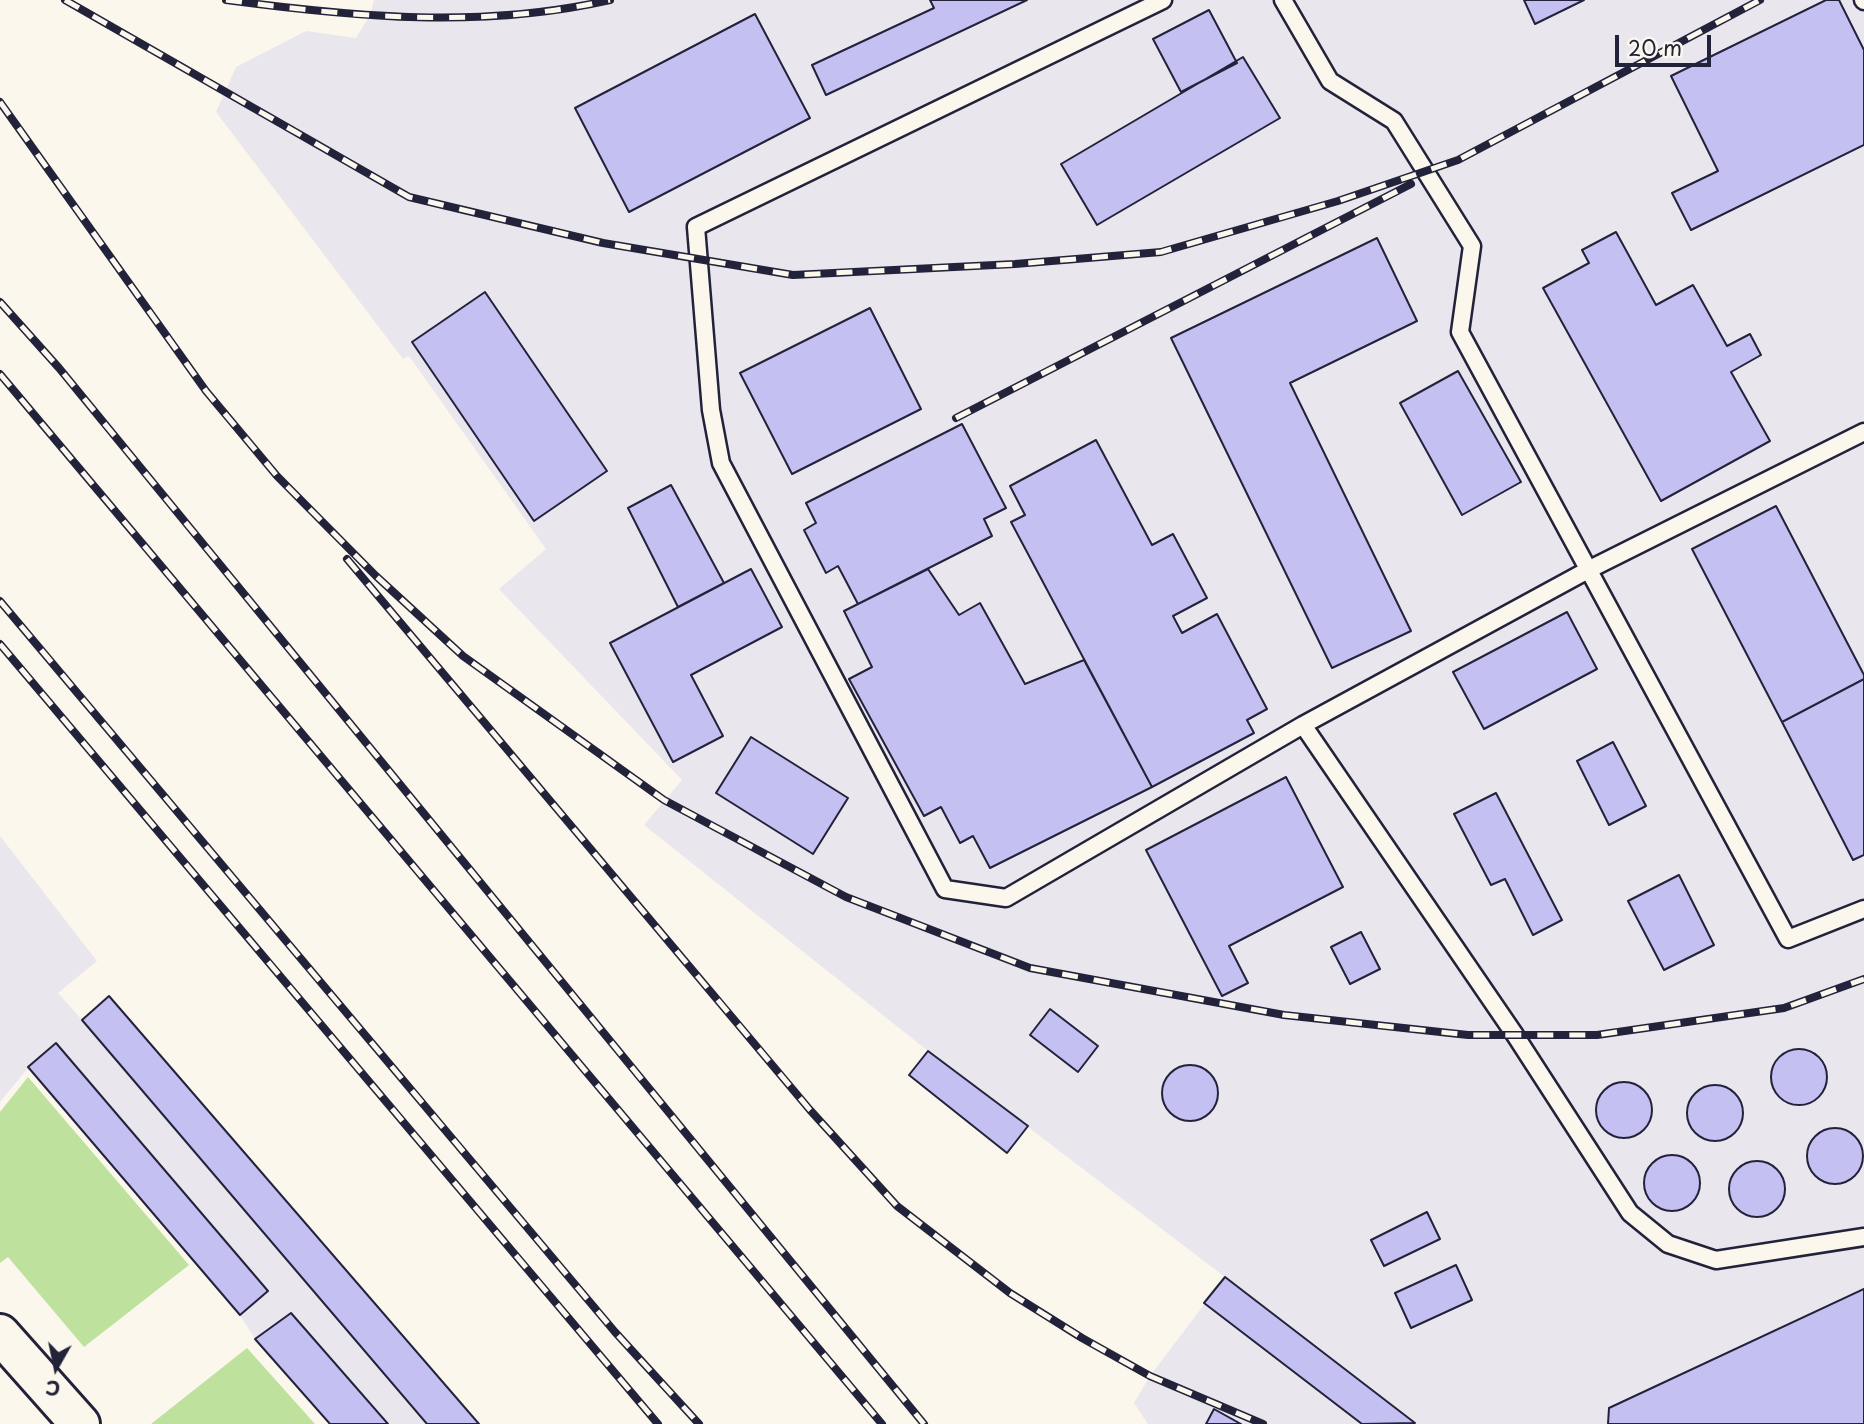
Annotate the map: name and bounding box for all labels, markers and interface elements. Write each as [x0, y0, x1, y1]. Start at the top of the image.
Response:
scale bar [1619, 21, 1715, 65]
text: 20 m [1628, 31, 1682, 63]
north arrow [21, 1333, 91, 1403]
text: С [43, 1374, 62, 1404]

